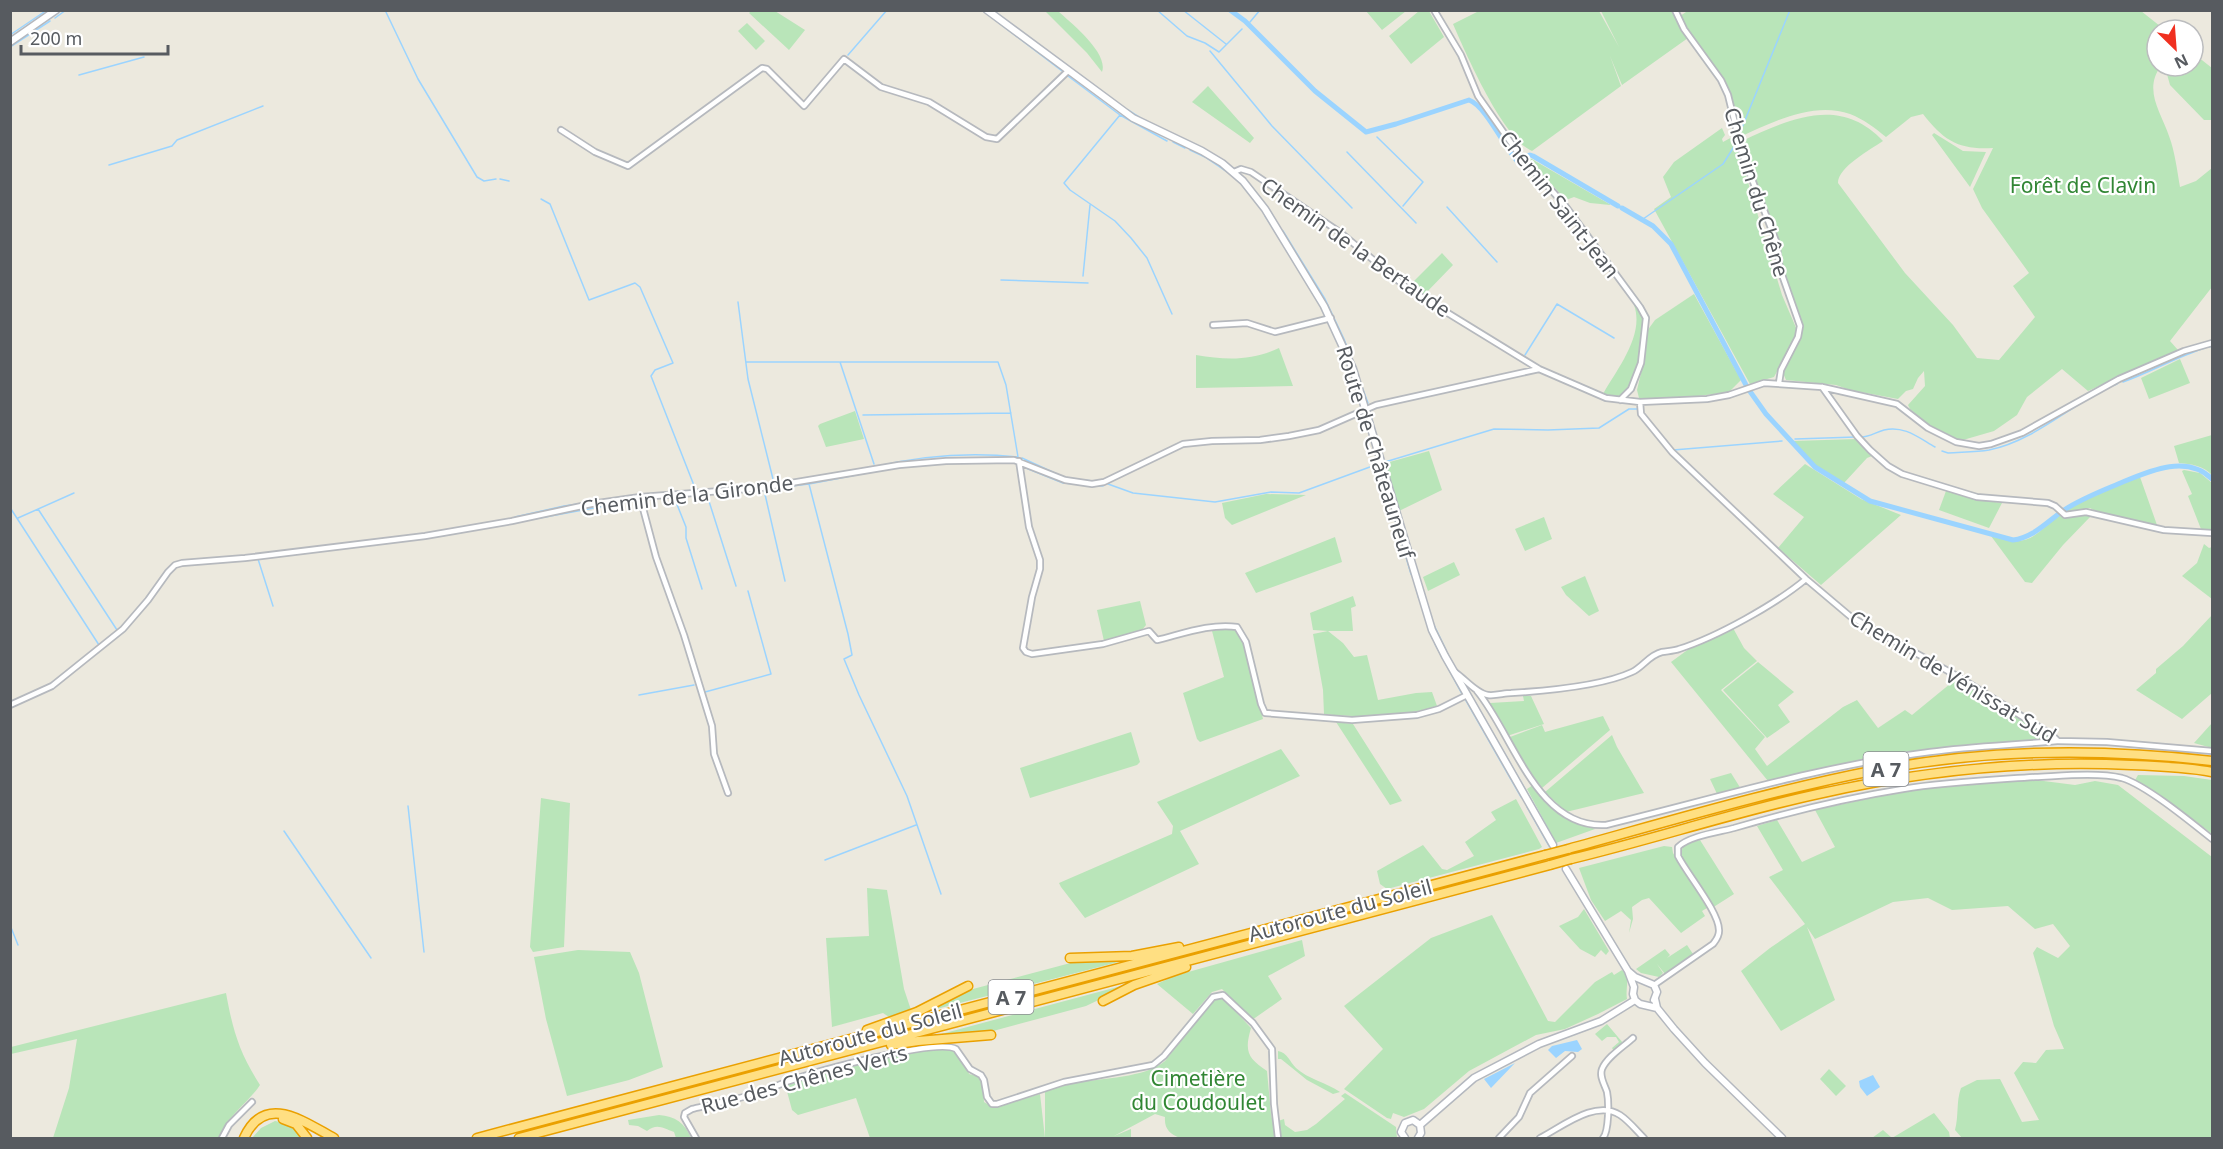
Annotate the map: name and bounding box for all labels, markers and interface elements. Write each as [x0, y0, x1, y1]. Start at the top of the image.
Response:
scale bar [21, 18, 168, 56]
north arrow [2145, 18, 2205, 78]
text: 200 m [30, 26, 82, 50]
text: N [2171, 49, 2192, 74]
street label: Chemin du Chêne [1718, 104, 1796, 280]
street label: Chemin Saint-Jean [1494, 124, 1626, 284]
street label: Chemin de la Bertaude [1256, 171, 1456, 323]
park label: Forêt de Clavin [2010, 171, 2156, 199]
street label: Route de Châteauneuf [1330, 342, 1422, 564]
street label: Chemin de la Gironde [579, 468, 795, 522]
street label: Chemin de Vénissat Sud [1844, 603, 2062, 749]
road number: A 7 [1864, 752, 1908, 786]
street label: Autoroute du Soleil [1245, 872, 1435, 948]
road number: A 7 [988, 980, 1034, 1014]
street label: Autoroute du Soleil [775, 996, 965, 1072]
street label: Rue des Chênes Verts [698, 1038, 910, 1120]
park label: Cimetière du Coudoulet [1131, 1064, 1265, 1116]

